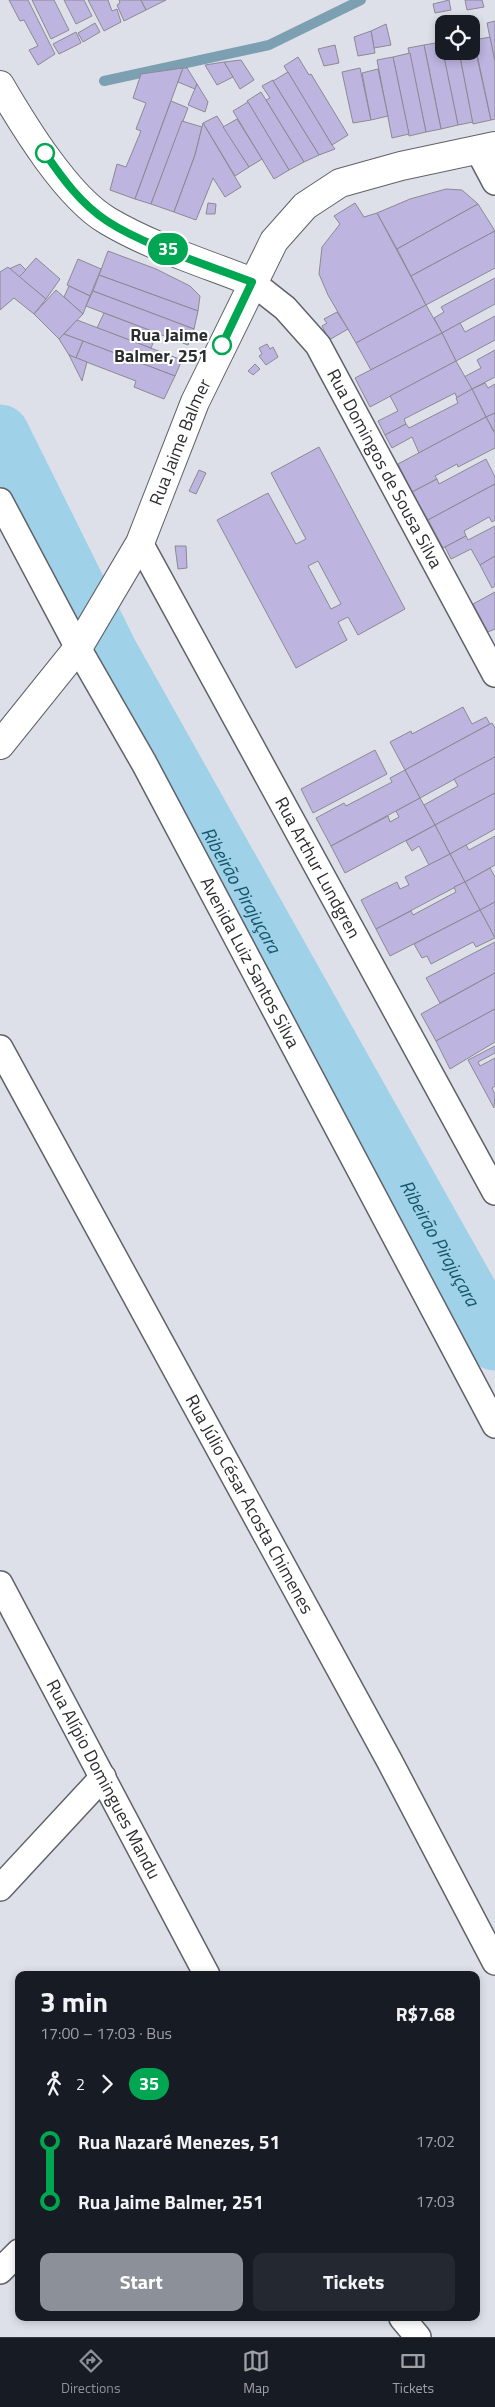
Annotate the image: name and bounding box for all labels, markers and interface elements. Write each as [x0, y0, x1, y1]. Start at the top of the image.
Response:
map controls [435, 15, 480, 60]
button: locate [435, 15, 480, 60]
unlabelled marker [35, 143, 55, 163]
line badge: 35 [146, 233, 190, 265]
text: 35 [158, 235, 178, 262]
place label: Rua Jaime Balmer, 251 [114, 321, 208, 369]
marker: Rua Jaime Balmer, 251 [212, 335, 232, 355]
street label: Rua Domingos de Sousa Silva [320, 364, 450, 573]
street label: Rua Jaime Balmer [142, 374, 217, 509]
street label: Rua Arthur Lundgren [268, 792, 368, 943]
water label: Ribeirão Pirajuçara [195, 821, 290, 959]
street label: Avenida Luiz Santos Silva [194, 872, 307, 1053]
water label: Ribeirão Pirajuçara [393, 1174, 488, 1313]
street label: Rua Júlio César Acosta Chimenes [179, 1389, 321, 1619]
street label: Rua Alípio Domingues Mandu [40, 1674, 168, 1884]
text: 3 min [40, 1980, 108, 2023]
text: R$7.68 [396, 1999, 455, 2028]
text: 17:00 – 17:03 · Bus [40, 2021, 172, 2045]
icon: walk [40, 2070, 68, 2098]
icon: forward [93, 2070, 121, 2098]
text: 35 [139, 2070, 159, 2097]
text: 2 [76, 2072, 85, 2096]
text: Rua Nazaré Menezes, 51 [78, 2127, 280, 2156]
text: 17:02 [416, 2129, 455, 2153]
text: Rua Jaime Balmer, 251 [78, 2187, 264, 2216]
text: 17:03 [416, 2189, 455, 2213]
button: Start [40, 2253, 243, 2311]
button: Tickets [253, 2253, 455, 2311]
tab: Directions [61, 2347, 120, 2398]
tab: Map [242, 2347, 270, 2398]
tab: Tickets [392, 2347, 434, 2398]

